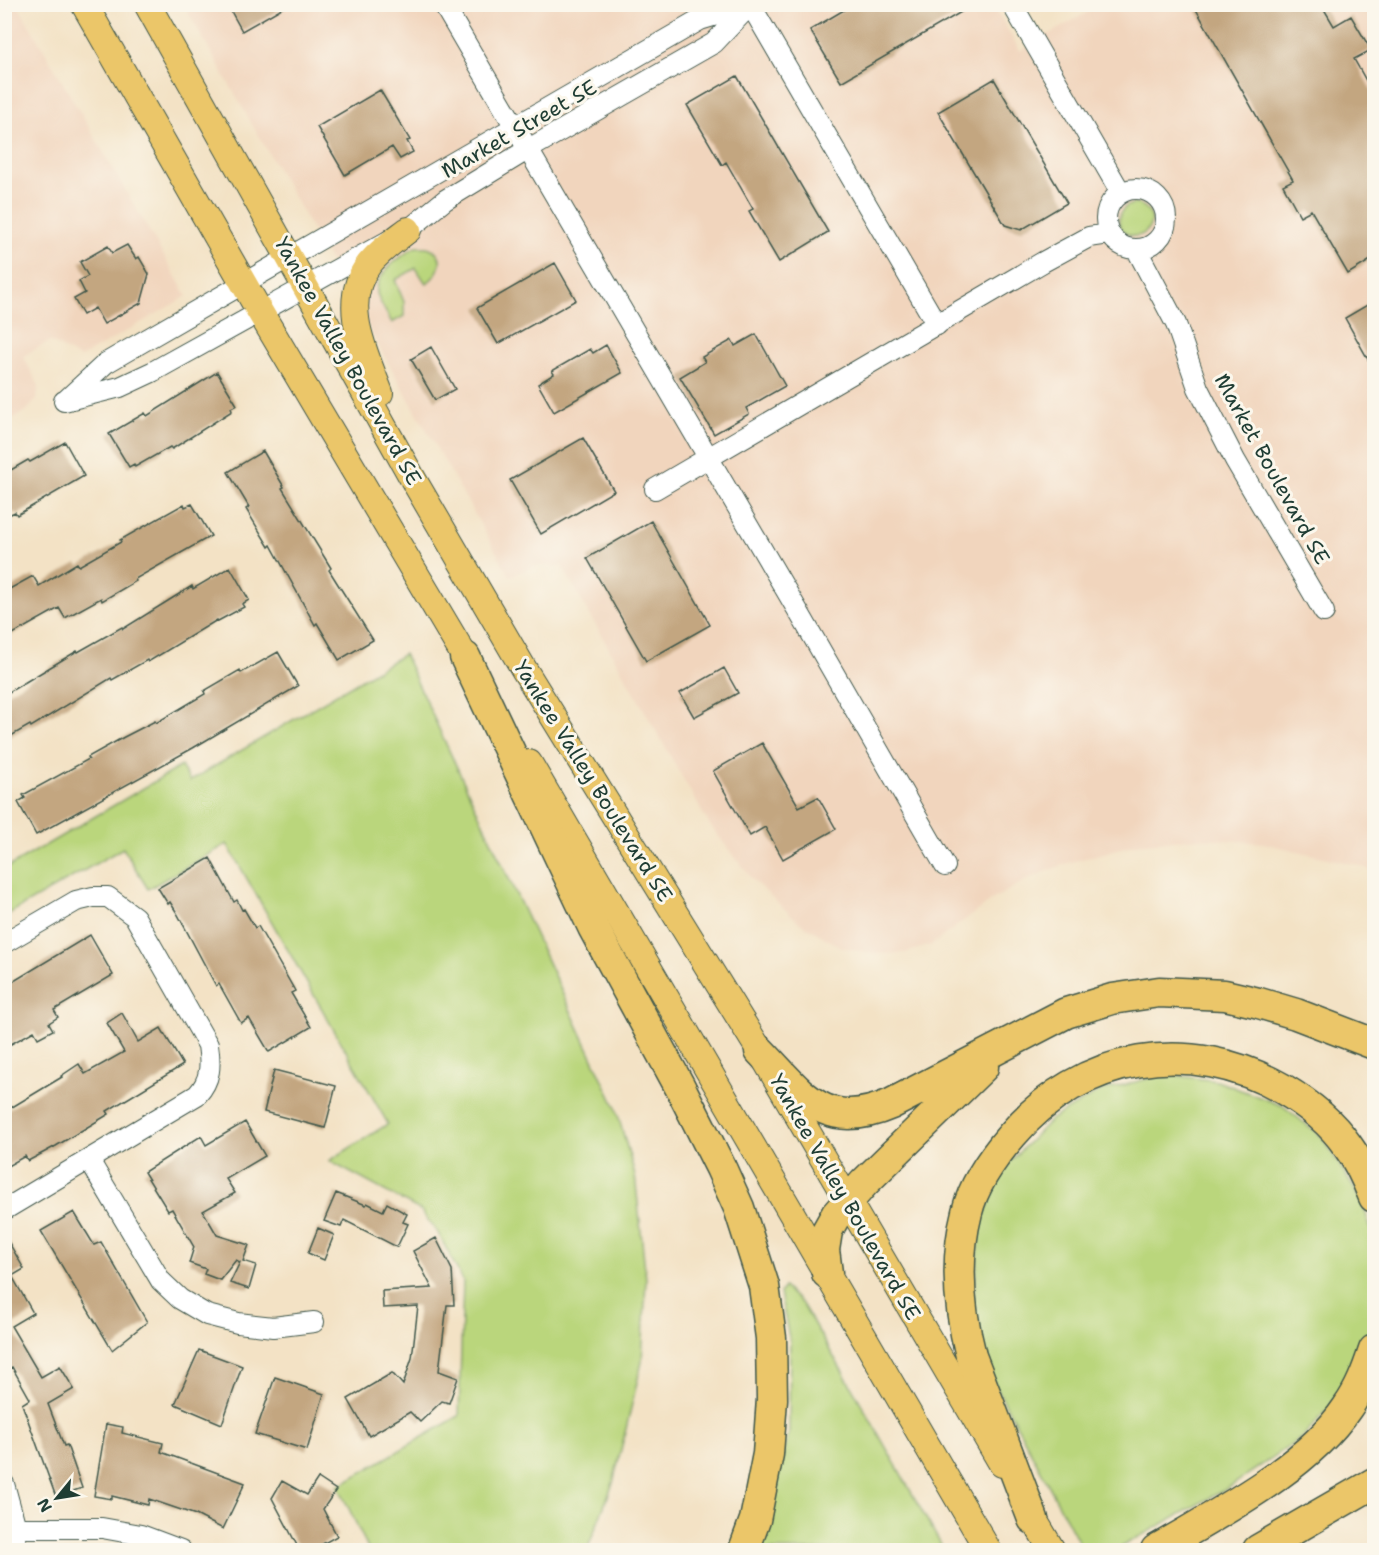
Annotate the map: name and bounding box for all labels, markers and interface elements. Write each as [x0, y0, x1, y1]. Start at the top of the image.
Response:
street label: Market Street SE [436, 73, 602, 185]
street label: Yankee Valley Boulevard SE [268, 232, 428, 490]
street label: Market Boulevard SE [1208, 369, 1336, 569]
street label: Yankee Valley Boulevard SE [507, 655, 679, 907]
street label: Yankee Valley Boulevard SE [763, 1069, 927, 1325]
north arrow [27, 1468, 87, 1528]
text: N [32, 1495, 57, 1516]

